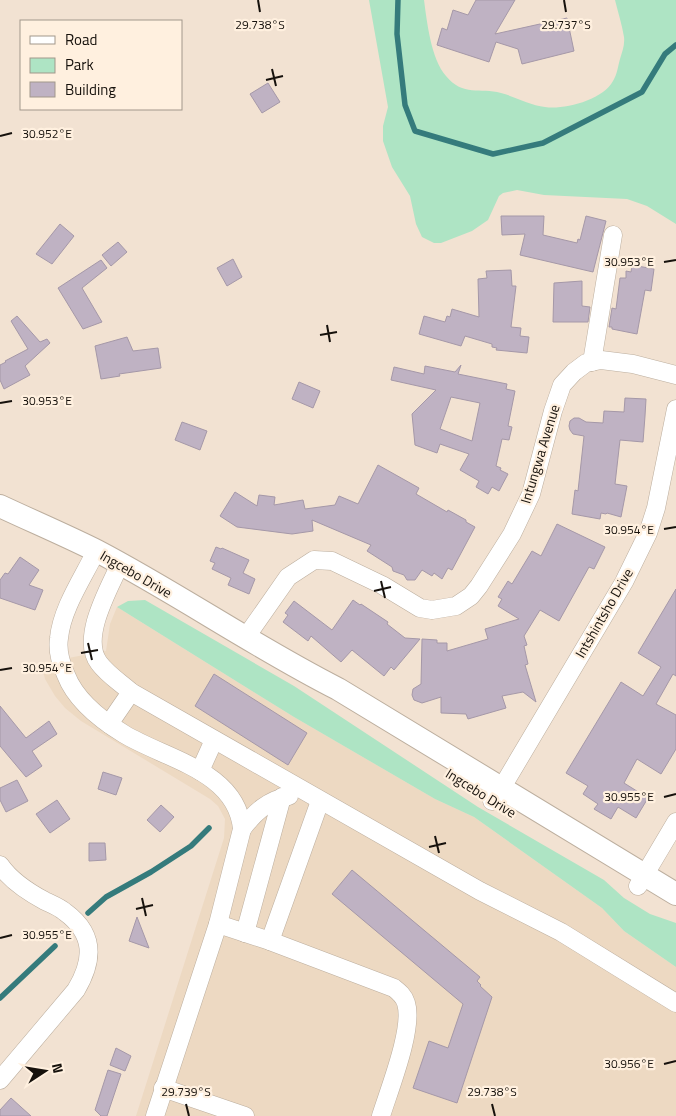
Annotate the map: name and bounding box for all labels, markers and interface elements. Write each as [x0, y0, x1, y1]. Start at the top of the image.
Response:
text: 29.738°S [235, 15, 285, 34]
text: 29.737°S [541, 15, 591, 34]
legend [20, 20, 182, 110]
text: Road [65, 28, 97, 51]
text: Park [65, 53, 94, 76]
text: Building [65, 78, 116, 101]
text: 30.952°E [22, 124, 72, 143]
text: 30.953°E [604, 252, 654, 271]
text: 30.953°E [22, 391, 72, 410]
street label: Intungwa Avenue [515, 402, 565, 506]
text: 30.954°E [604, 520, 654, 539]
street label: Ingcebo Drive [96, 545, 176, 603]
street label: Intshintsho Drive [569, 564, 638, 661]
text: 30.954°E [22, 658, 72, 677]
street label: Ingcebo Drive [442, 763, 521, 823]
text: 30.955°E [604, 787, 654, 806]
text: 30.955°E [22, 925, 72, 944]
north arrow [20, 1046, 70, 1096]
text: 30.956°E [604, 1054, 654, 1073]
text: N [47, 1061, 69, 1075]
text: 29.739°S [161, 1082, 211, 1101]
text: 29.738°S [467, 1082, 517, 1101]

